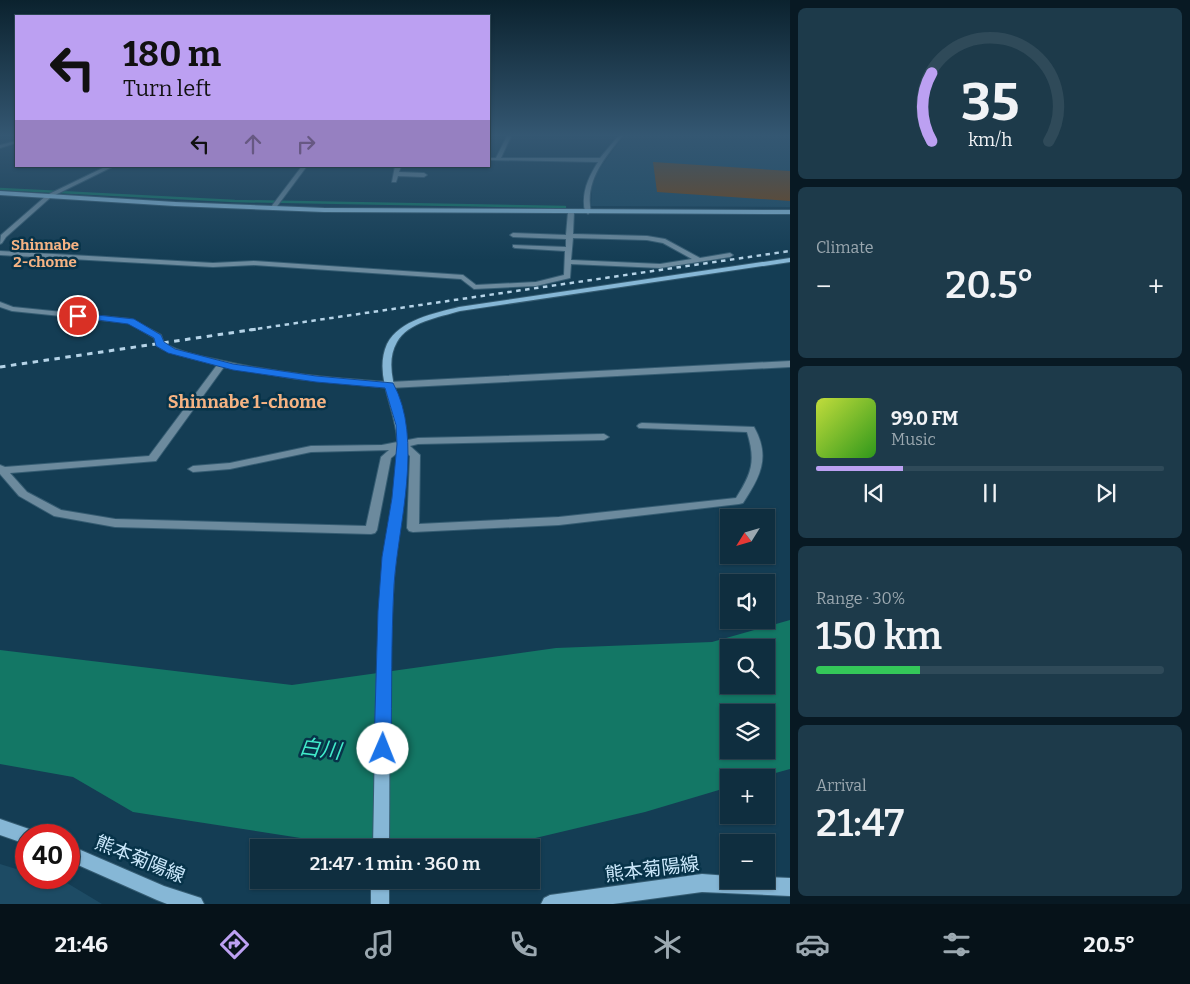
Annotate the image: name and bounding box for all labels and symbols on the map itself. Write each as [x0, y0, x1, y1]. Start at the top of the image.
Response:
district label: Shinnabe 2-chome [11, 236, 79, 271]
pin [57, 295, 99, 337]
district label: Shinnabe 1-chome [168, 391, 326, 413]
north arrow [720, 509, 775, 564]
position arrow [356, 722, 408, 774]
water label: 白川 [298, 734, 344, 765]
speed limit sign: 40 [15, 824, 80, 889]
street label: 熊本菊陽線 [92, 831, 188, 887]
street label: 熊本菊陽線 [603, 852, 701, 886]

